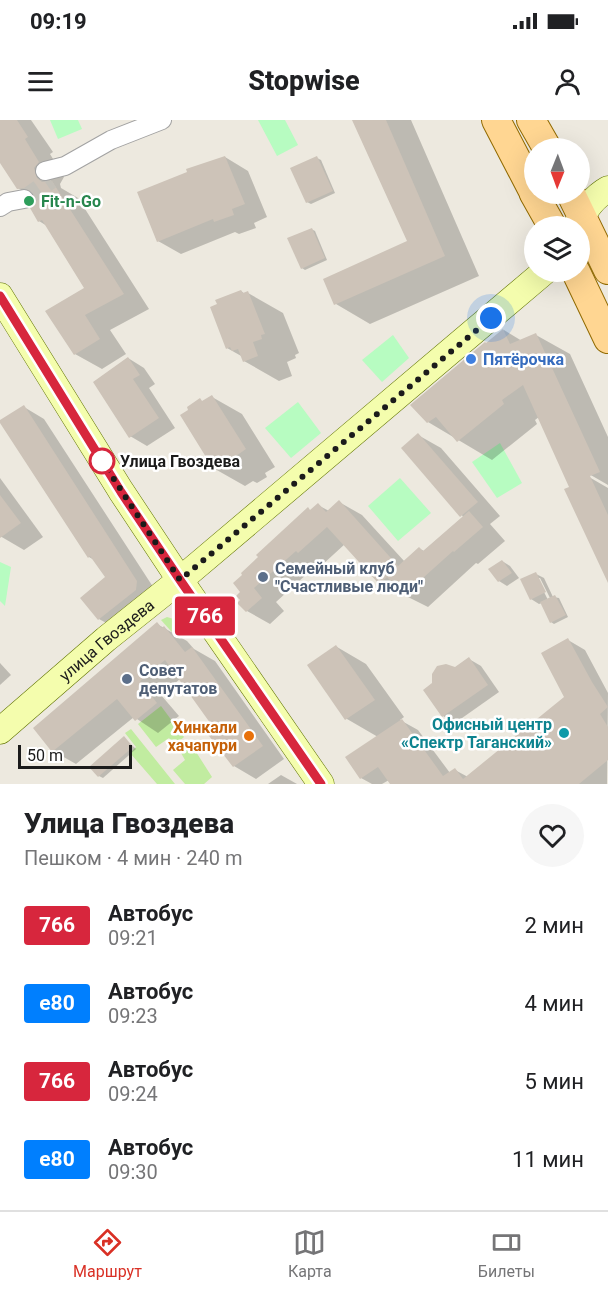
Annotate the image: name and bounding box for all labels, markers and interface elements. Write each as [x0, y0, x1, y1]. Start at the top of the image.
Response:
text: 09:19 [30, 9, 87, 34]
icon: menu [24, 65, 57, 98]
text: Stopwise [248, 65, 360, 97]
icon: person [551, 65, 584, 98]
north arrow [524, 138, 590, 204]
map controls [524, 138, 590, 282]
place label: Fit-n-Go [41, 192, 101, 211]
marker: Fit-n-Go [22, 194, 36, 208]
button: layers [524, 216, 590, 282]
your location [476, 303, 506, 333]
place label: Пятёрочка [483, 350, 564, 369]
marker: Пятёрочка [464, 352, 478, 366]
marker: Улица Гвоздева [89, 448, 115, 474]
place label: Улица Гвоздева [120, 452, 241, 471]
place label: Семейный клуб "Счастливые люди" [275, 559, 423, 596]
marker: Семейный клуб "Счастливые люди" [256, 570, 270, 584]
street label: улица Гвоздева [55, 595, 158, 685]
line badge: 766 [170, 596, 240, 636]
text: 766 [187, 604, 223, 628]
place label: Совет депутатов [139, 661, 217, 698]
marker: Совет депутатов [120, 672, 134, 686]
place label: Офисный центр «Спектр Таганский» [401, 715, 552, 752]
place label: Хинкали хачапури [168, 718, 237, 755]
marker: Офисный центр «Спектр Таганский» [557, 726, 571, 740]
marker: Хинкали хачапури [242, 729, 256, 743]
scale bar [18, 742, 132, 770]
text: 50 m [27, 746, 63, 765]
button: heart [521, 804, 584, 867]
text: Улица Гвоздева [24, 807, 234, 840]
text: Пешком · 4 мин · 240 m [24, 846, 243, 870]
text: Автобус [108, 901, 193, 926]
text: 766 [39, 913, 75, 937]
text: 2 мин [524, 913, 584, 938]
text: 09:21 [108, 926, 158, 950]
text: Автобус [108, 979, 193, 1004]
text: е80 [39, 991, 75, 1015]
text: 4 мин [524, 991, 584, 1016]
text: 09:23 [108, 1004, 158, 1028]
text: Автобус [108, 1057, 193, 1082]
text: 766 [39, 1069, 75, 1093]
text: 5 мин [524, 1069, 584, 1094]
text: 09:24 [108, 1082, 158, 1106]
text: Автобус [108, 1135, 193, 1160]
text: е80 [39, 1147, 75, 1171]
text: 11 мин [512, 1147, 584, 1172]
text: 09:30 [108, 1160, 158, 1184]
tab: Маршрут [73, 1226, 142, 1281]
tab: Карта [288, 1226, 332, 1281]
tab: Билеты [478, 1226, 535, 1281]

